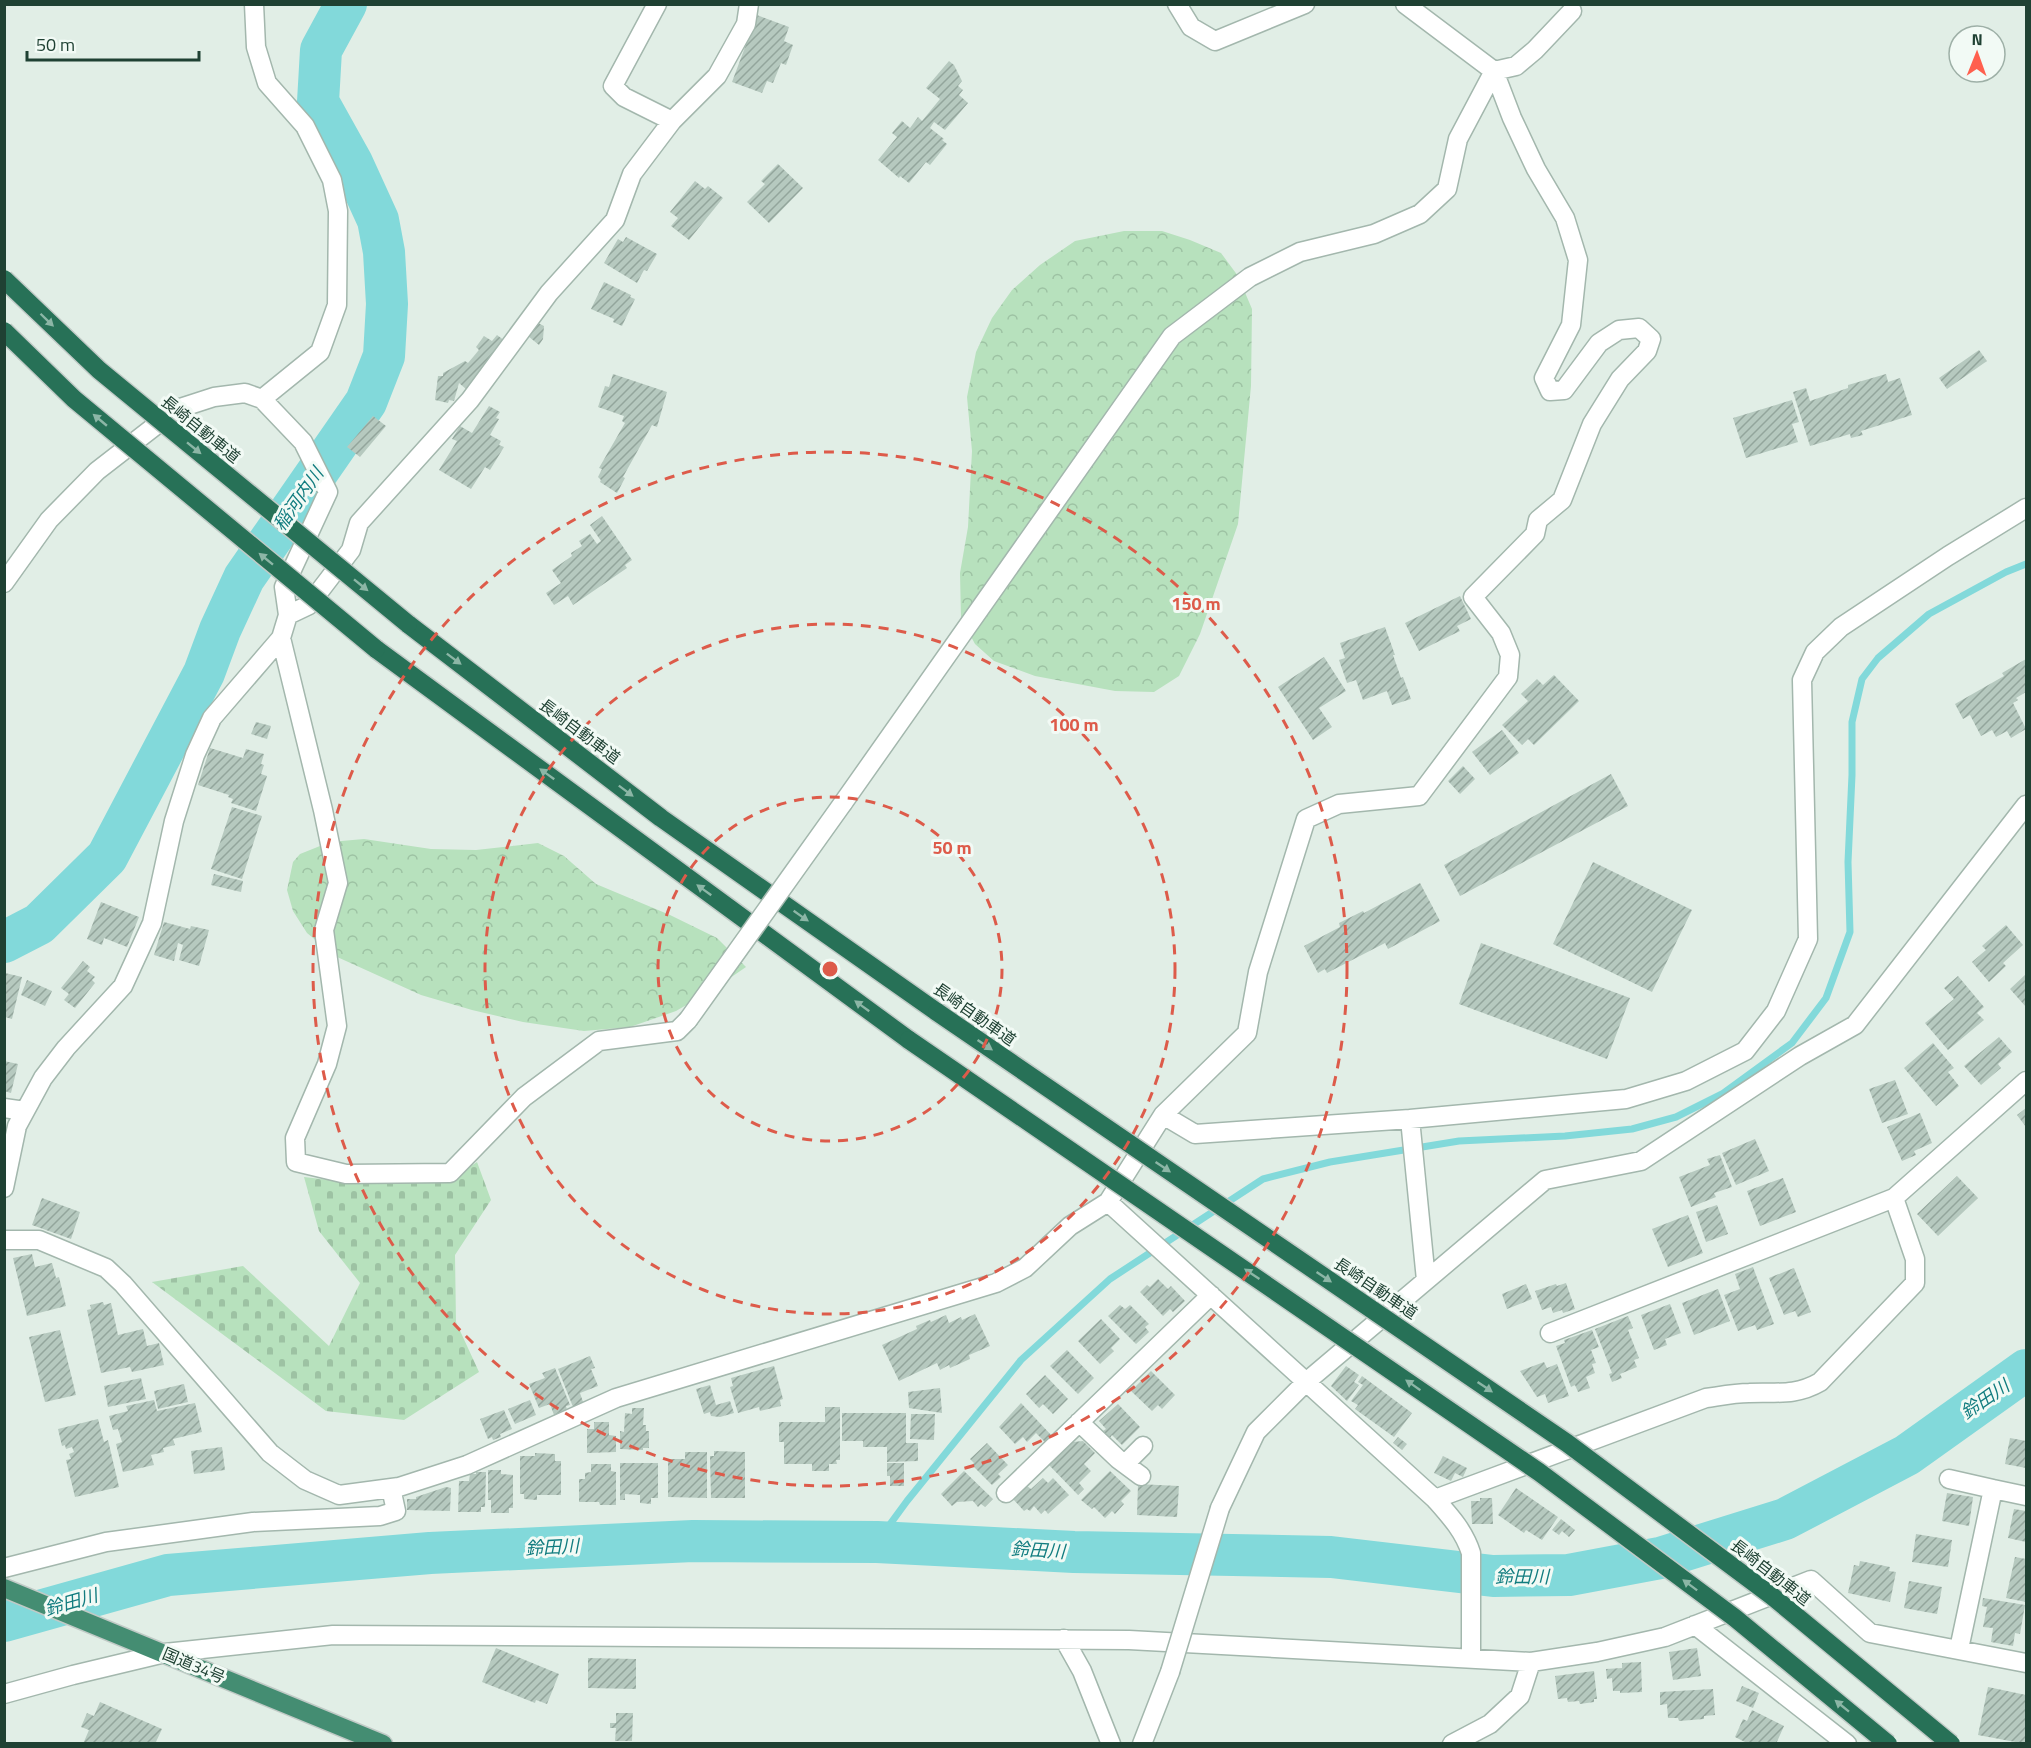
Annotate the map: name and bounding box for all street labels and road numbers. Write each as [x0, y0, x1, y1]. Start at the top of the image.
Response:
street label: 長崎自動車道 [156, 389, 246, 469]
street label: 長崎自動車道 [534, 693, 626, 769]
street label: 長崎自動車道 [929, 977, 1021, 1051]
street label: 長崎自動車道 [1329, 1251, 1423, 1325]
street label: 長崎自動車道 [1726, 1533, 1816, 1611]
street label: 国道34号 [159, 1641, 229, 1689]

